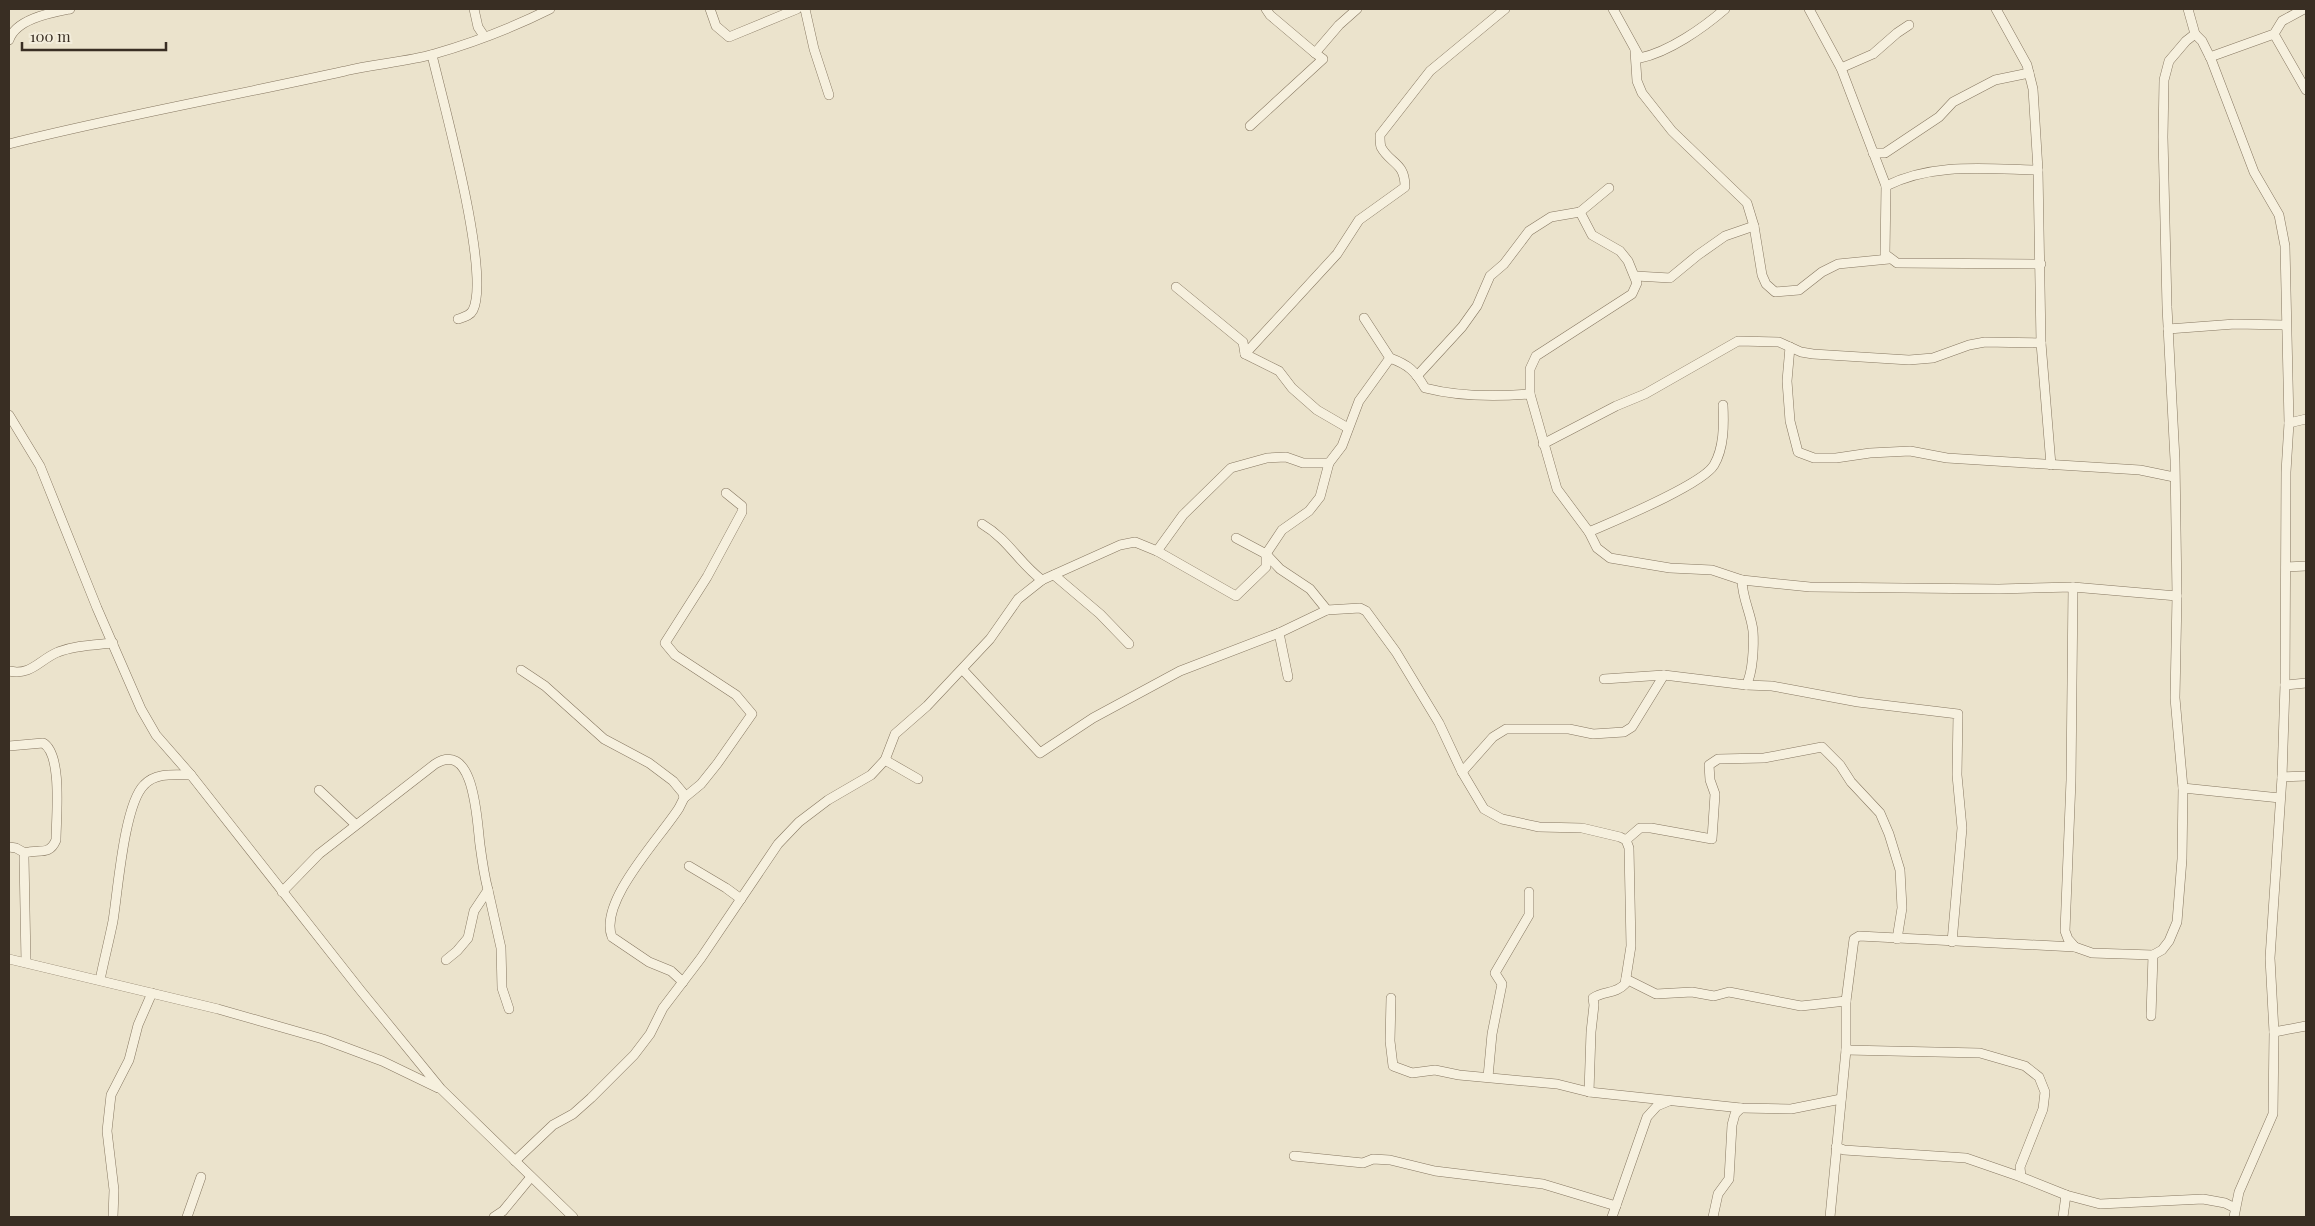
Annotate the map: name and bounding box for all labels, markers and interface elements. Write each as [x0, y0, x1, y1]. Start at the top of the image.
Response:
scale bar [22, 20, 166, 52]
text: 100 m [30, 26, 71, 46]

